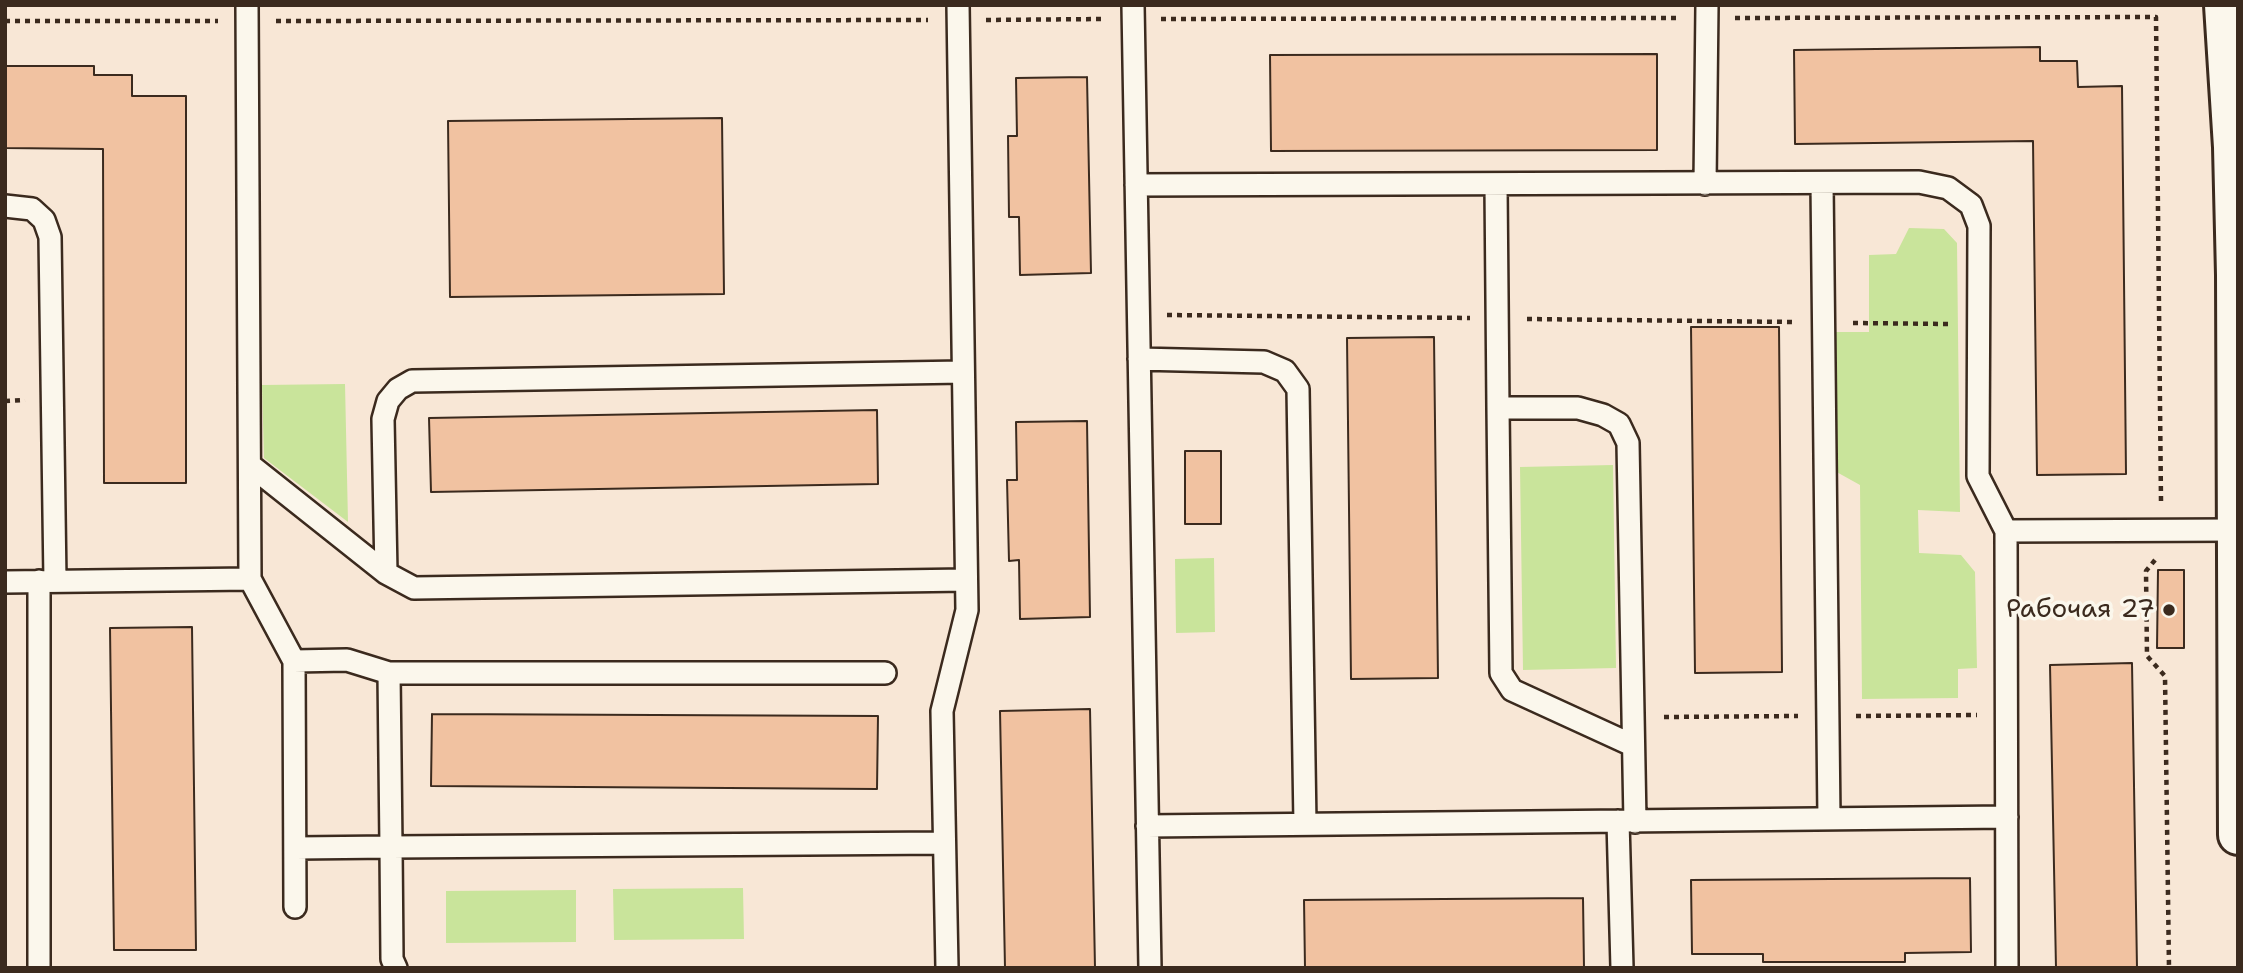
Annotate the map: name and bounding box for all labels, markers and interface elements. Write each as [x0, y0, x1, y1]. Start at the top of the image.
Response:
place label: Рабочая 27 [2006, 594, 2155, 626]
marker: Рабочая 27 [2161, 602, 2177, 618]

